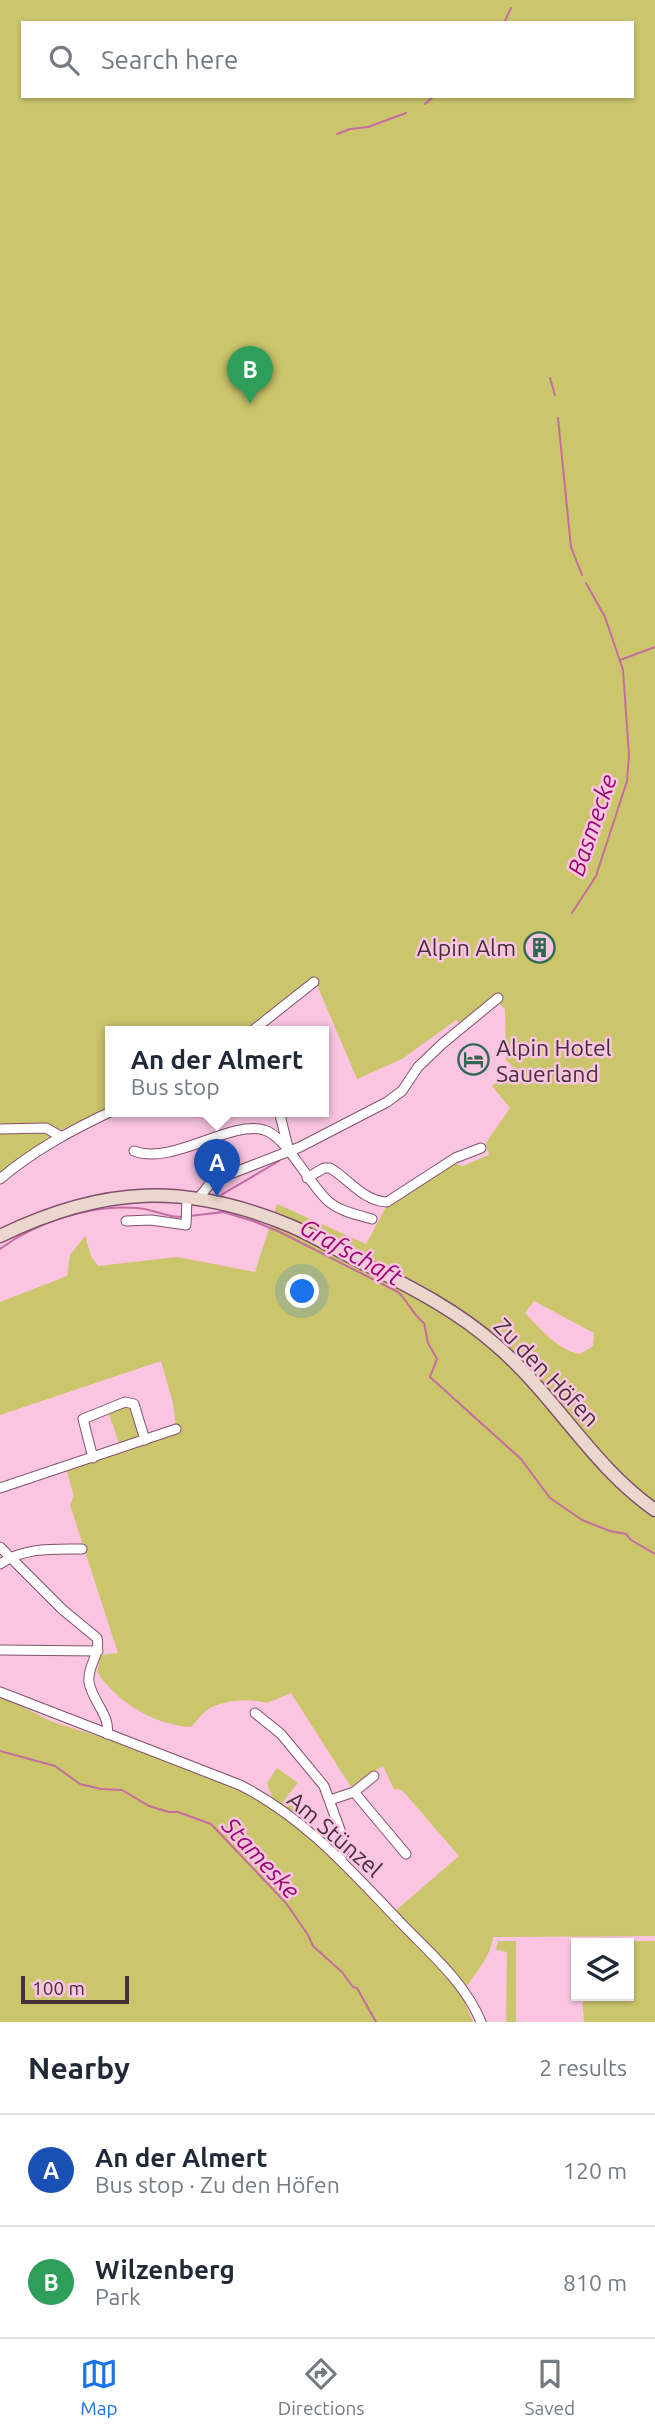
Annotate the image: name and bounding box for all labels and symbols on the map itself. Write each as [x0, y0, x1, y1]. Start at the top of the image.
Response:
pin: B [227, 346, 273, 404]
water label: Basmecke [562, 771, 622, 879]
building icon: Alpin Alm [522, 930, 556, 964]
place label: Alpin Alm [417, 935, 516, 960]
place label: Alpin Hotel Sauerland [496, 1035, 612, 1086]
hotel icon: Alpin Hotel Sauerland [456, 1043, 490, 1077]
pin: A [194, 1139, 240, 1197]
water label: Grafschaft [295, 1213, 407, 1291]
your location [285, 1274, 319, 1308]
street label: Zu den Höfen [489, 1313, 605, 1431]
street label: Am Stünzel [283, 1786, 387, 1882]
water label: Stameske [216, 1811, 305, 1904]
scale bar [21, 1973, 130, 2005]

